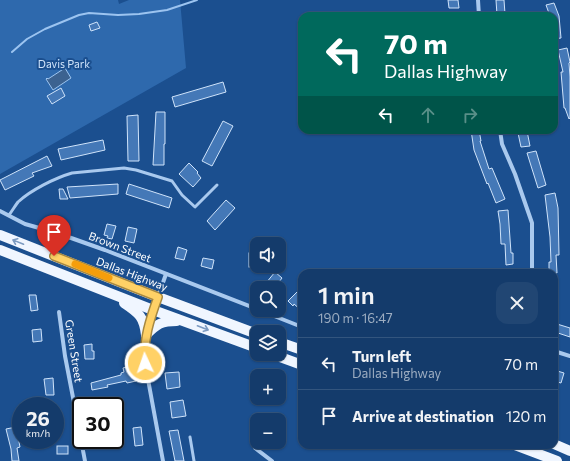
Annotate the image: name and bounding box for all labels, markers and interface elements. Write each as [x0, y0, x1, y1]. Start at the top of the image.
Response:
text: 70 m [384, 26, 448, 60]
icon: left [318, 28, 370, 80]
park label: Davis Park [38, 57, 90, 70]
text: Dallas Highway [384, 60, 508, 82]
icon: left [375, 104, 397, 126]
icon: ahead [417, 104, 439, 126]
icon: right [459, 104, 481, 126]
pin [37, 215, 71, 256]
icon: arrive [43, 221, 65, 243]
street label: Brown Street [87, 229, 154, 265]
one-way arrow [12, 237, 24, 245]
map controls [250, 237, 286, 449]
button: sound [250, 237, 286, 273]
street label: Dallas Highway [95, 254, 170, 293]
text: 1 min [318, 280, 375, 309]
button: search [250, 281, 286, 317]
button: close [496, 282, 538, 324]
text: 190 m · 16:47 [318, 310, 393, 326]
street label: Green Street [63, 319, 86, 384]
one-way arrow [196, 325, 208, 333]
button: layers [250, 325, 286, 361]
position arrow [124, 342, 166, 384]
text: Turn left [352, 347, 411, 365]
icon: left [318, 353, 340, 375]
text: 70 m [504, 355, 538, 373]
text: Dallas Highway [352, 365, 441, 381]
button: + [250, 369, 286, 405]
speed limit sign: 30 [72, 397, 124, 449]
icon: arrive [318, 405, 340, 427]
text: 26 [26, 406, 50, 430]
text: Arrive at destination [352, 407, 494, 425]
text: 120 m [506, 407, 546, 425]
button: − [250, 413, 286, 449]
text: km/h [26, 427, 50, 439]

